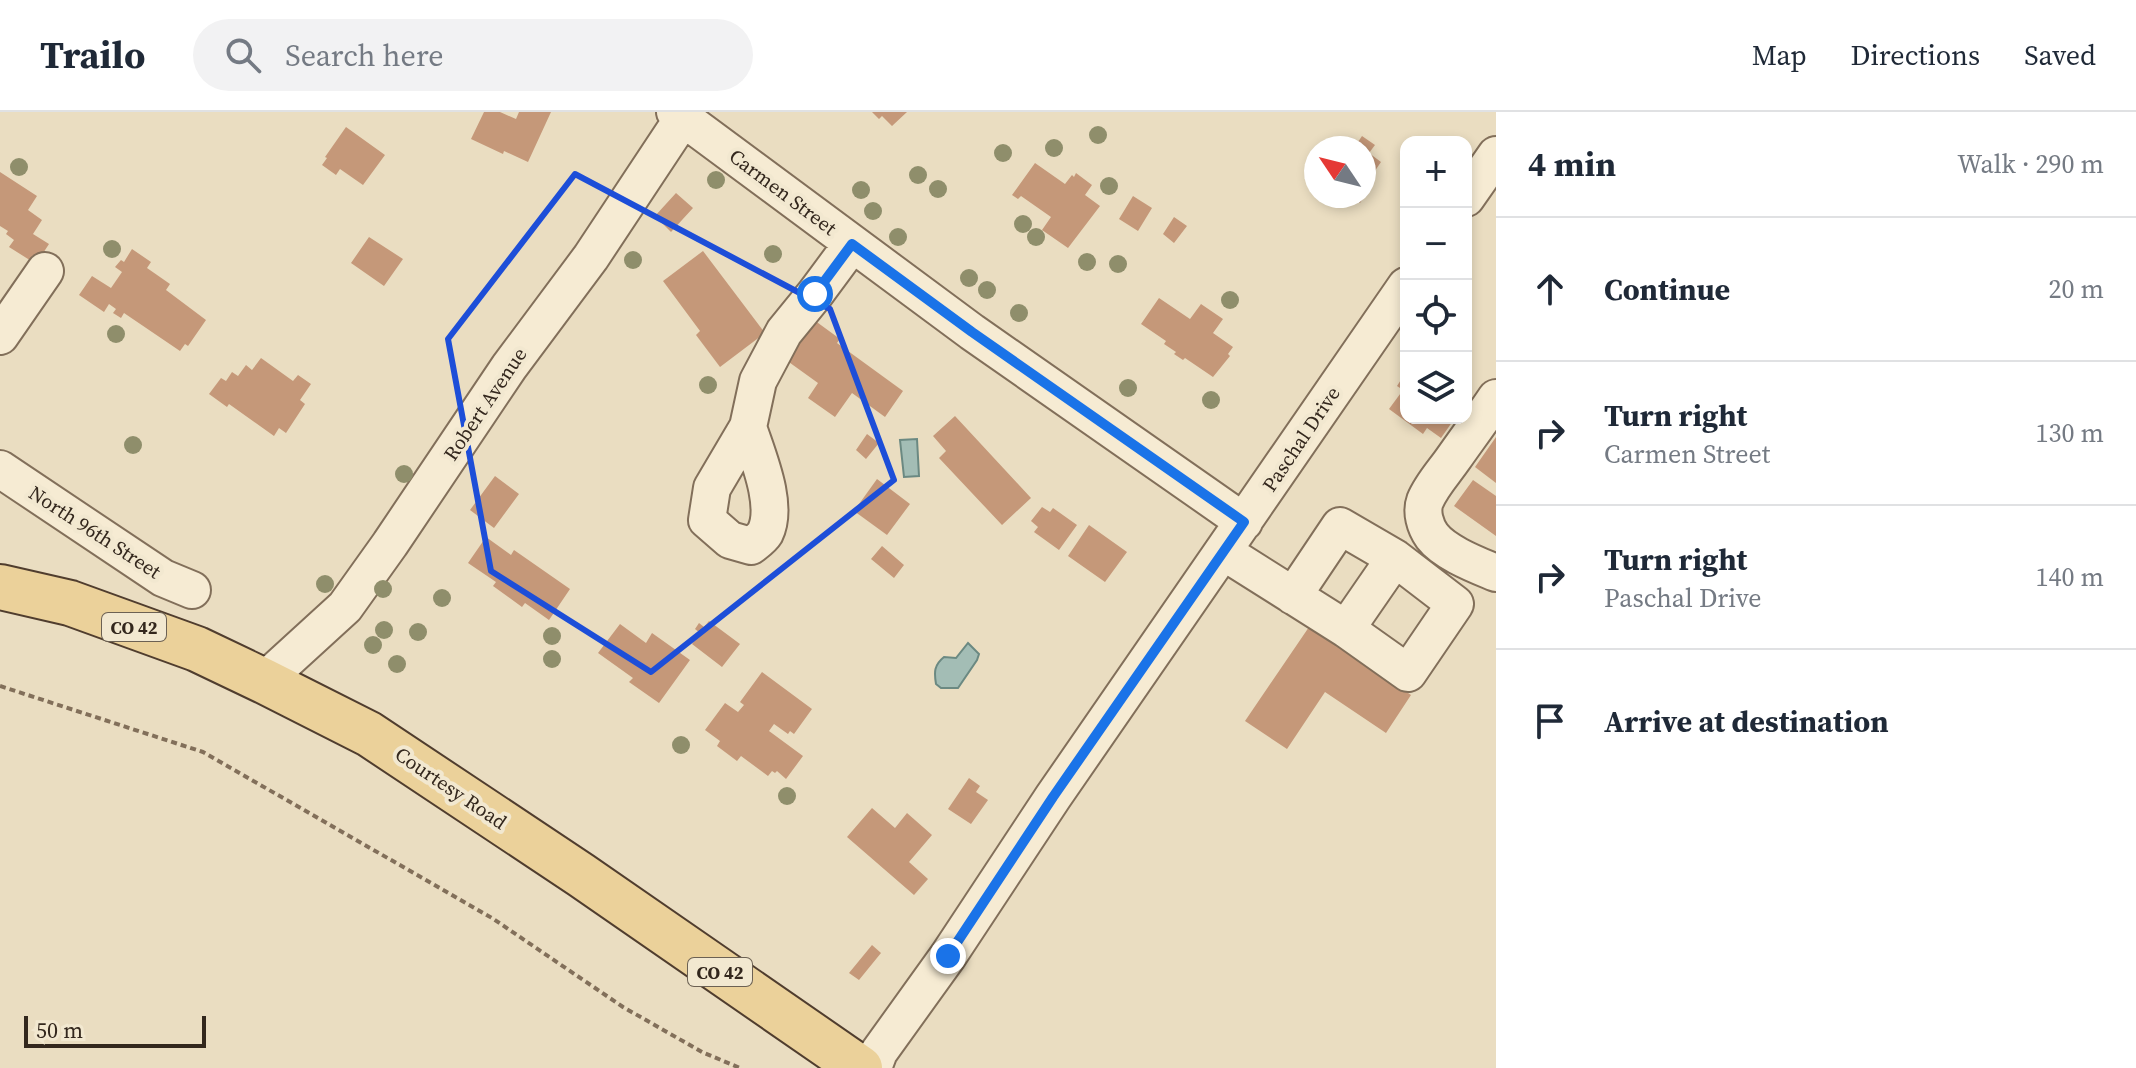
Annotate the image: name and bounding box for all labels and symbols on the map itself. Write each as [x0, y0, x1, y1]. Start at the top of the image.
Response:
north arrow [1304, 136, 1376, 208]
street label: Carmen Street [724, 142, 843, 242]
route start [797, 276, 833, 312]
street label: Robert Avenue [437, 342, 533, 466]
street label: Paschal Drive [1255, 381, 1347, 497]
street label: North 96th Street [23, 479, 167, 585]
road number: CO 42 [102, 613, 166, 641]
street label: Courtesy Road [389, 740, 513, 836]
route end [930, 938, 966, 974]
road number: CO 42 [688, 958, 752, 986]
scale bar [24, 1012, 206, 1048]

